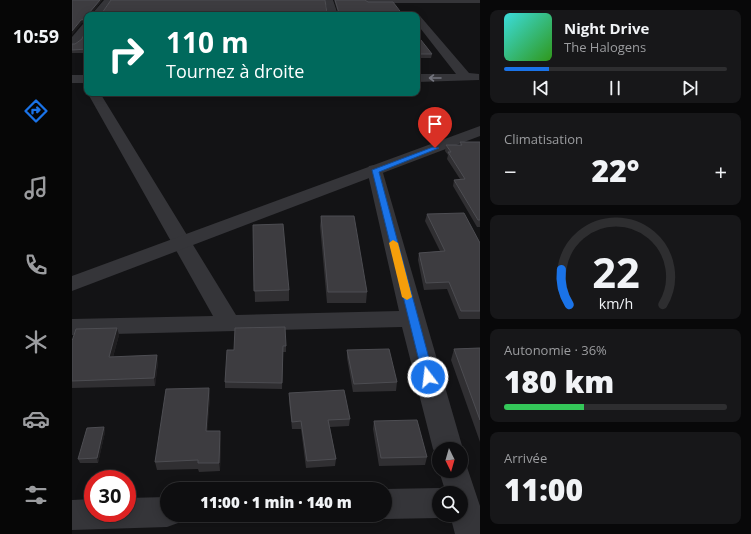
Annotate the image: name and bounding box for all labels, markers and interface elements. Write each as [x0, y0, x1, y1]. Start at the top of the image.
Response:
text: Night Drive [564, 18, 649, 38]
text: 110 m [166, 23, 249, 61]
text: 10:59 [13, 24, 59, 48]
icon: right [100, 28, 152, 80]
text: The Halogens [564, 38, 646, 56]
text: Tournez à droite [166, 59, 304, 83]
one-way arrow [429, 74, 442, 82]
icon: previous [530, 77, 552, 99]
icon: pause [604, 77, 626, 99]
icon: next [679, 77, 701, 99]
icon: directions [22, 97, 50, 125]
pin [418, 107, 452, 148]
icon: arrive [424, 113, 446, 135]
text: Climatisation [504, 130, 583, 148]
text: 22° [592, 150, 639, 191]
text: − [504, 156, 517, 186]
text: + [714, 156, 727, 186]
icon: music [22, 174, 50, 202]
text: 22 [592, 244, 639, 300]
icon: phone [22, 251, 50, 279]
text: km/h [598, 294, 633, 313]
icon: climate [22, 328, 50, 356]
text: Autonomie · 36% [504, 341, 607, 359]
position arrow [407, 356, 449, 398]
text: 180 km [504, 361, 614, 402]
icon: car [22, 405, 50, 433]
north arrow [432, 442, 468, 478]
map controls [432, 442, 468, 522]
text: Arrivée [504, 449, 547, 467]
text: 11:00 [504, 469, 583, 510]
speed limit sign: 30 [84, 470, 136, 522]
icon: filters [22, 481, 50, 509]
button: search [432, 486, 468, 522]
text: 11:00 · 1 min · 140 m [200, 492, 352, 512]

